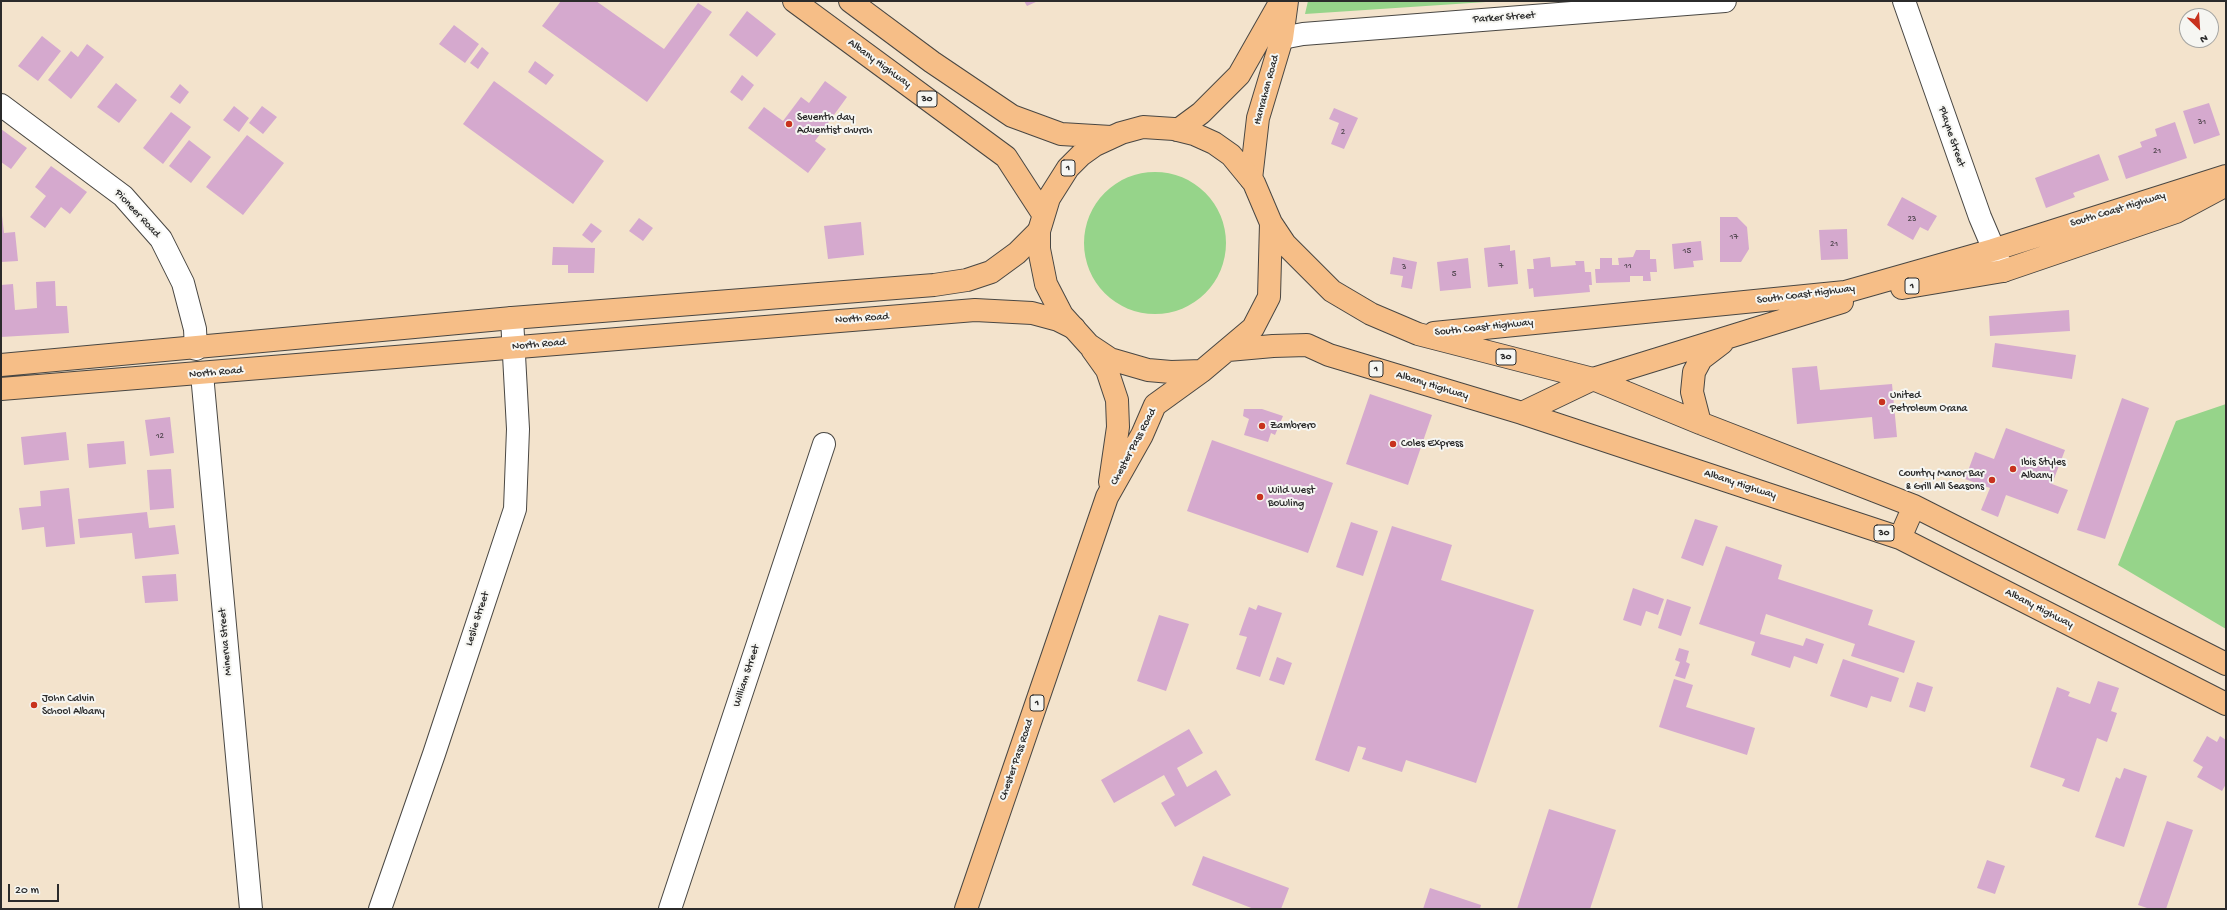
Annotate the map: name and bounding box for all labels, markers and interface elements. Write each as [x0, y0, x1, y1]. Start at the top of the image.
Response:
north arrow [2179, 8, 2219, 48]
street label: Parker Street [1472, 9, 1536, 27]
text: N [2198, 31, 2209, 45]
street label: Albany Highway [845, 37, 913, 91]
street label: Hanrahan Road [1251, 54, 1283, 126]
road number: 30 [917, 91, 937, 107]
street label: Playne Street [1935, 105, 1967, 169]
place label: Seventh day Adventist church [797, 111, 872, 137]
house number: 31 [2198, 118, 2206, 128]
marker: Seventh day Adventist church [784, 119, 794, 129]
house number: 2 [1341, 128, 1345, 138]
house number: 21 [2153, 147, 2161, 157]
road number: 1 [1061, 160, 1075, 176]
street label: Pioneer Road [111, 187, 163, 241]
street label: South Coast Highway [2069, 189, 2167, 231]
house number: 23 [1907, 215, 1917, 225]
house number: 17 [1730, 233, 1738, 243]
house number: 21 [1830, 240, 1838, 250]
house number: 15 [1683, 247, 1691, 257]
house number: 7 [1499, 262, 1503, 272]
house number: 11 [1624, 262, 1632, 272]
house number: 3 [1402, 263, 1406, 273]
house number: 5 [1452, 270, 1456, 280]
road number: 1 [1905, 278, 1919, 294]
street label: South Coast Highway [1756, 282, 1856, 308]
street label: North Road [835, 311, 889, 327]
street label: South Coast Highway [1434, 316, 1534, 340]
street label: North Road [512, 336, 566, 354]
road number: 30 [1496, 349, 1516, 365]
road number: 1 [1369, 361, 1383, 377]
street label: North Road [189, 364, 243, 382]
street label: Albany Highway [1394, 369, 1470, 403]
place label: United Petroleum Orana [1890, 389, 1967, 415]
marker: United Petroleum Orana [1877, 397, 1887, 407]
street label: Chester Pass Road [1108, 406, 1160, 488]
place label: Zambrero [1270, 419, 1316, 433]
marker: Zambrero [1257, 421, 1267, 431]
house number: 12 [156, 432, 164, 442]
place label: Coles Express [1401, 437, 1463, 451]
marker: Coles Express [1388, 439, 1398, 449]
place label: Ibis Styles Albany [2021, 456, 2066, 482]
marker: Ibis Styles Albany [2008, 464, 2018, 474]
street label: Albany Highway [1702, 467, 1778, 503]
place label: Country Manor Bar & Grill All Seasons [1899, 467, 1984, 493]
marker: Country Manor Bar & Grill All Seasons [1987, 475, 1997, 485]
place label: Wild West Bowling [1268, 484, 1315, 510]
marker: Wild West Bowling [1255, 492, 1265, 502]
road number: 30 [1874, 525, 1894, 541]
street label: Albany Highway [2003, 586, 2075, 632]
street label: Leslie Street [463, 590, 493, 648]
street label: Minerva Street [216, 608, 236, 676]
street label: William Street [731, 643, 763, 709]
place label: John Calvin School Albany [42, 692, 105, 718]
road number: 1 [1030, 695, 1044, 711]
marker: John Calvin School Albany [29, 700, 39, 710]
street label: Chester Pass Road [997, 718, 1037, 802]
scale bar [10, 876, 61, 902]
text: 20 m [15, 884, 39, 898]

